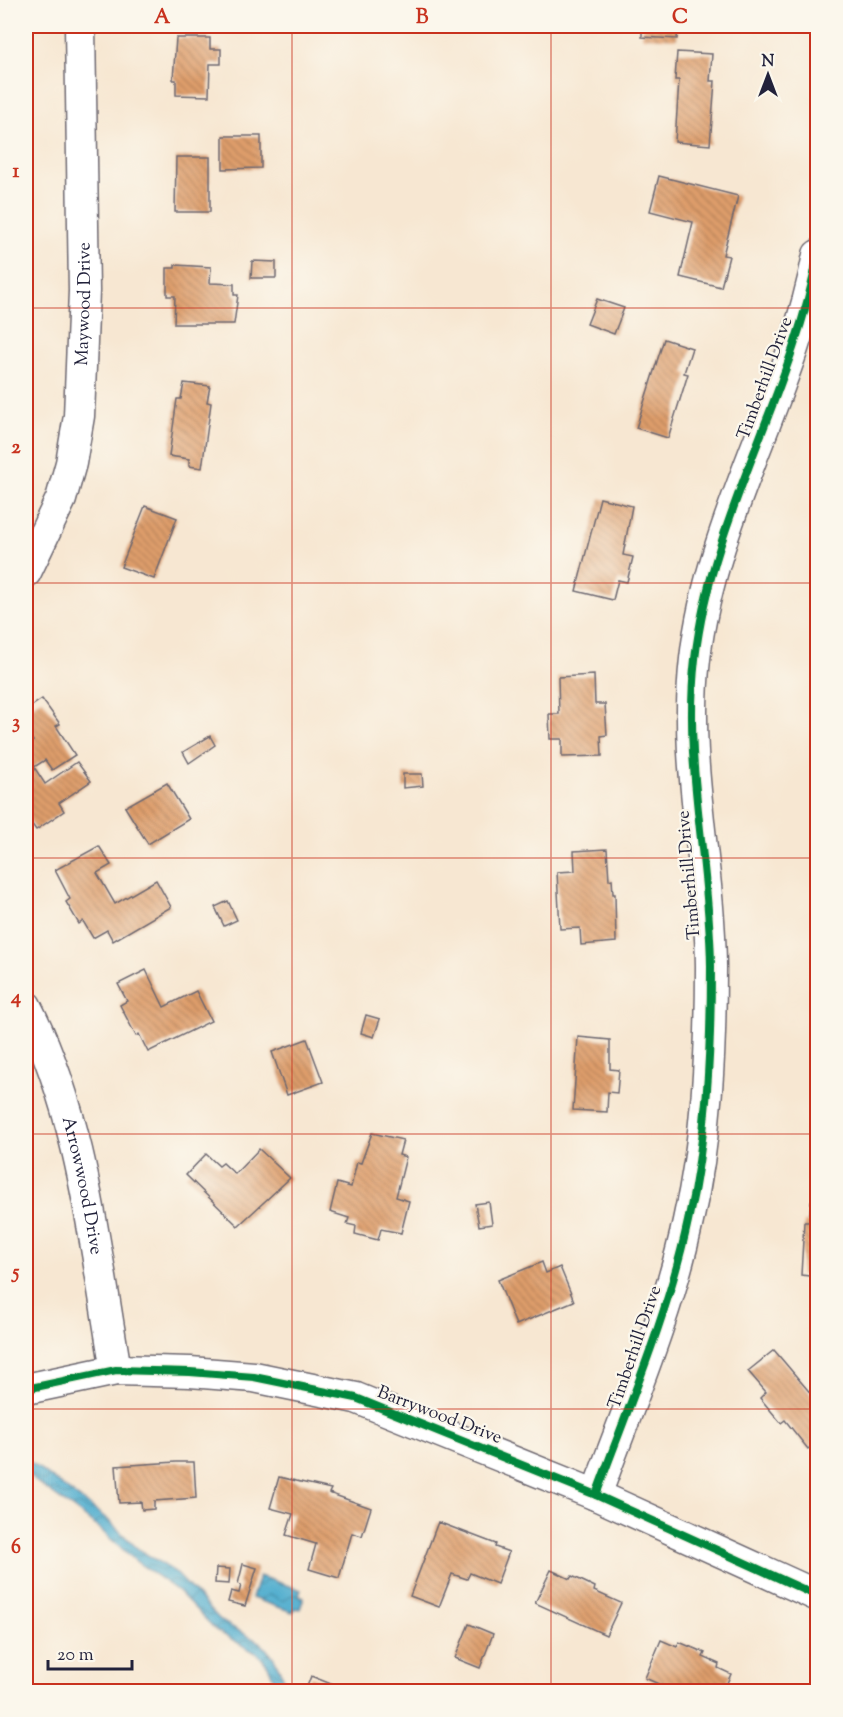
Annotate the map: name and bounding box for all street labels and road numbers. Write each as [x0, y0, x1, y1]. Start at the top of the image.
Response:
street label: Maywood Drive [70, 242, 99, 366]
street label: Timberhill Drive [732, 313, 800, 444]
street label: Timberhill Drive [671, 809, 709, 940]
street label: Arrowwood Drive [54, 1114, 108, 1257]
street label: Timberhill Drive [603, 1282, 669, 1413]
street label: Barrywood Drive [373, 1380, 505, 1452]

